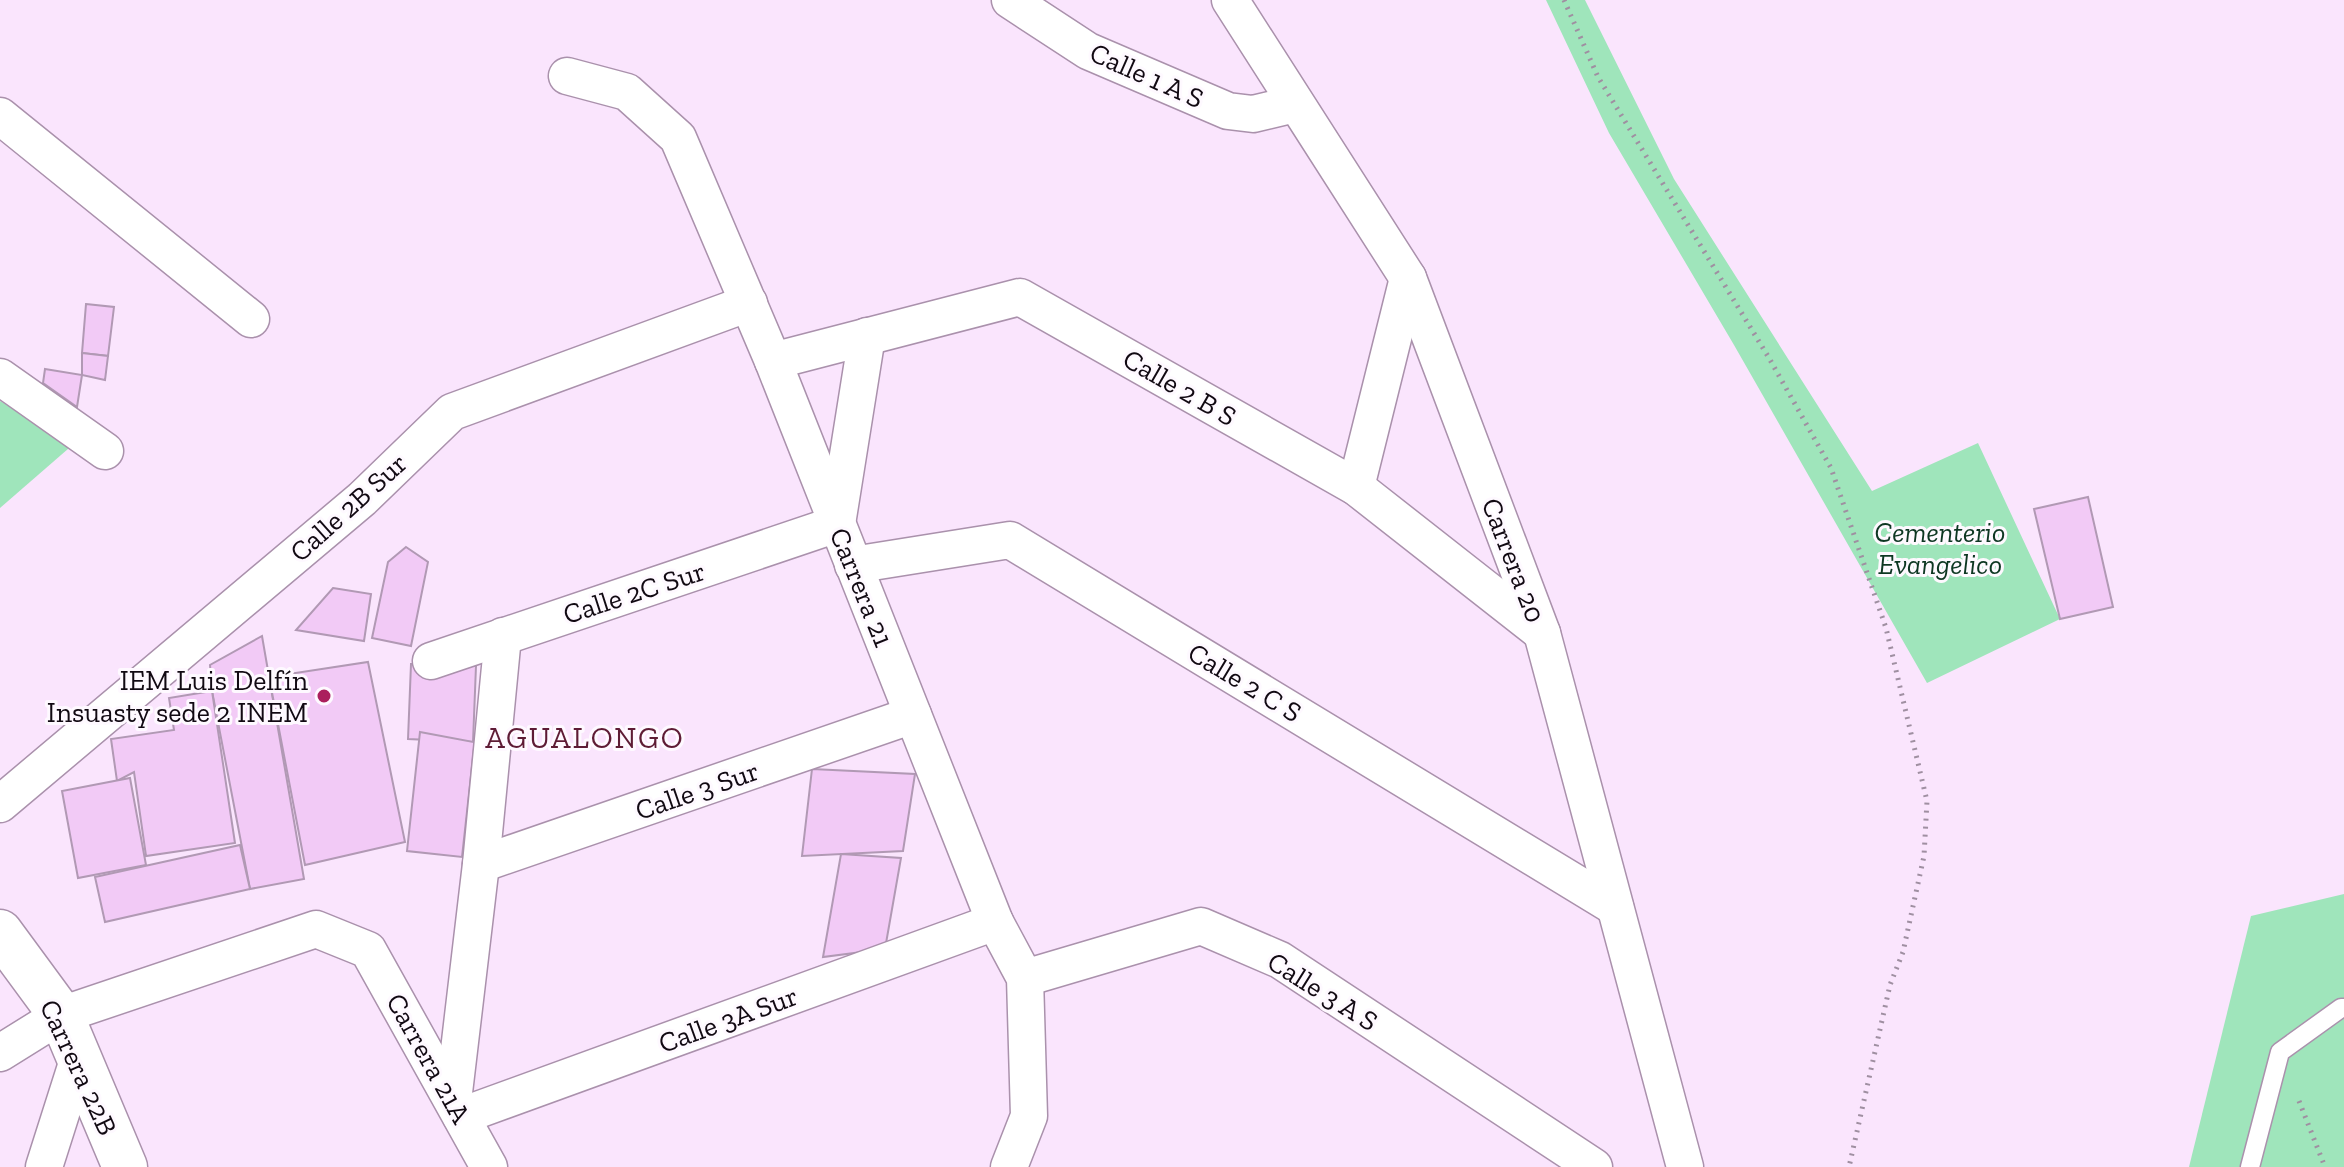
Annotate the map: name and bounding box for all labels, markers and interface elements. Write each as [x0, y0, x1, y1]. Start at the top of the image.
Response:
street label: Calle 1 A S [1085, 36, 1209, 115]
street label: Calle 2 B S [1117, 342, 1242, 433]
street label: Calle 2B Sur [283, 446, 414, 569]
street label: Carrera 20 [1475, 493, 1552, 627]
park label: Cementerio Evangelico [1875, 516, 2005, 581]
street label: Carrera 21 [823, 523, 900, 652]
street label: Calle 2C Sur [559, 554, 709, 631]
street label: Calle 2 C S [1182, 636, 1307, 729]
place label: IEM Luis Delfín Insuasty sede 2 INEM [47, 664, 308, 729]
marker: IEM Luis Delfín Insuasty sede 2 INEM [315, 687, 333, 705]
district label: AGUALONGO [485, 720, 685, 756]
street label: Calle 3 Sur [631, 754, 763, 827]
street label: Calle 3 A S [1262, 945, 1384, 1038]
street label: Calle 3A Sur [654, 979, 802, 1060]
street label: Carrera 21A [379, 988, 478, 1130]
street label: Carrera 22B [33, 994, 124, 1140]

